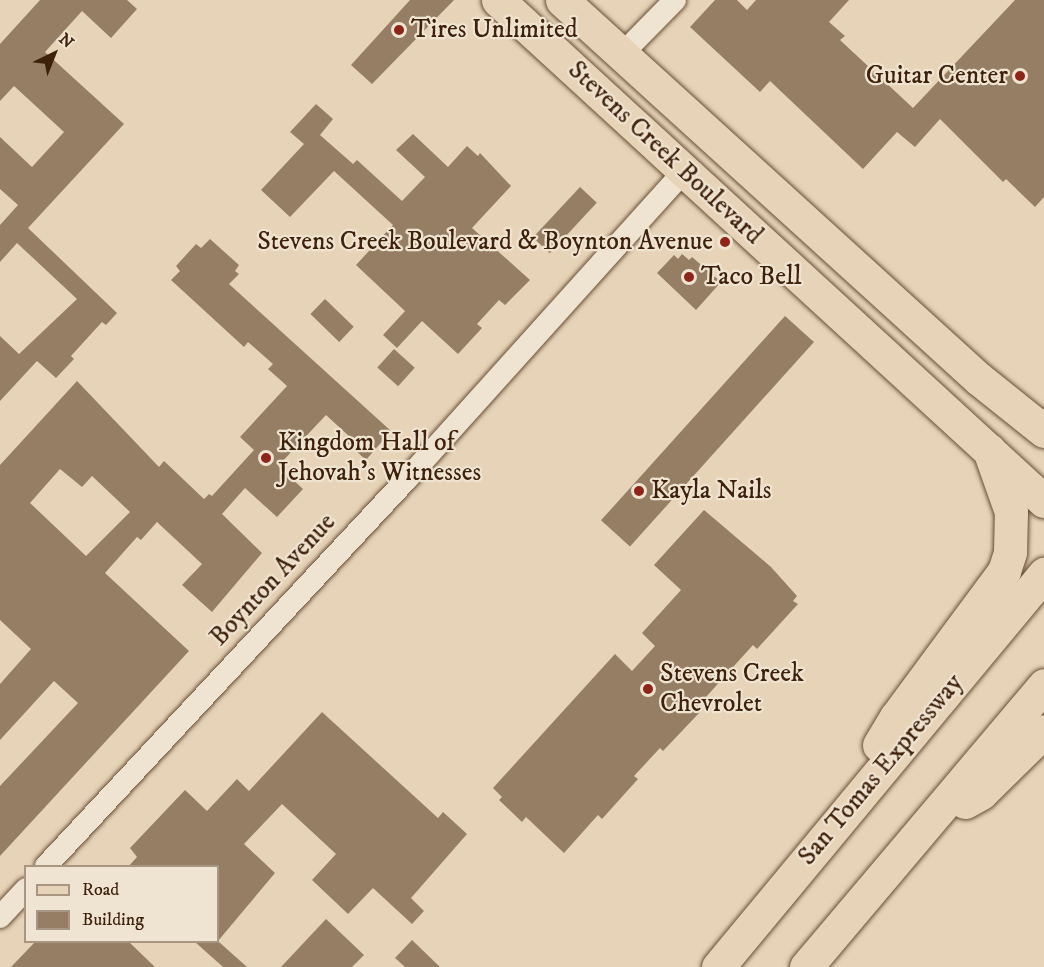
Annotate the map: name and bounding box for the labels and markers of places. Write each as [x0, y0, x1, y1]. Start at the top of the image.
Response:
place label: Tires Unlimited [411, 14, 578, 46]
marker: Tires Unlimited [392, 23, 406, 37]
place label: Guitar Center [866, 60, 1008, 92]
marker: Guitar Center [1013, 69, 1027, 83]
place label: Stevens Creek Boulevard & Boynton Avenue [257, 226, 713, 258]
marker: Stevens Creek Boulevard & Boynton Avenue [718, 235, 732, 249]
place label: Taco Bell [701, 261, 802, 293]
marker: Taco Bell [682, 270, 696, 284]
place label: Kingdom Hall of Jehovah’s Witnesses [278, 427, 481, 488]
marker: Kingdom Hall of Jehovah’s Witnesses [259, 451, 273, 465]
place label: Kayla Nails [651, 475, 771, 507]
marker: Kayla Nails [632, 484, 646, 498]
place label: Stevens Creek Chevrolet [660, 658, 804, 720]
marker: Stevens Creek Chevrolet [641, 682, 655, 696]

